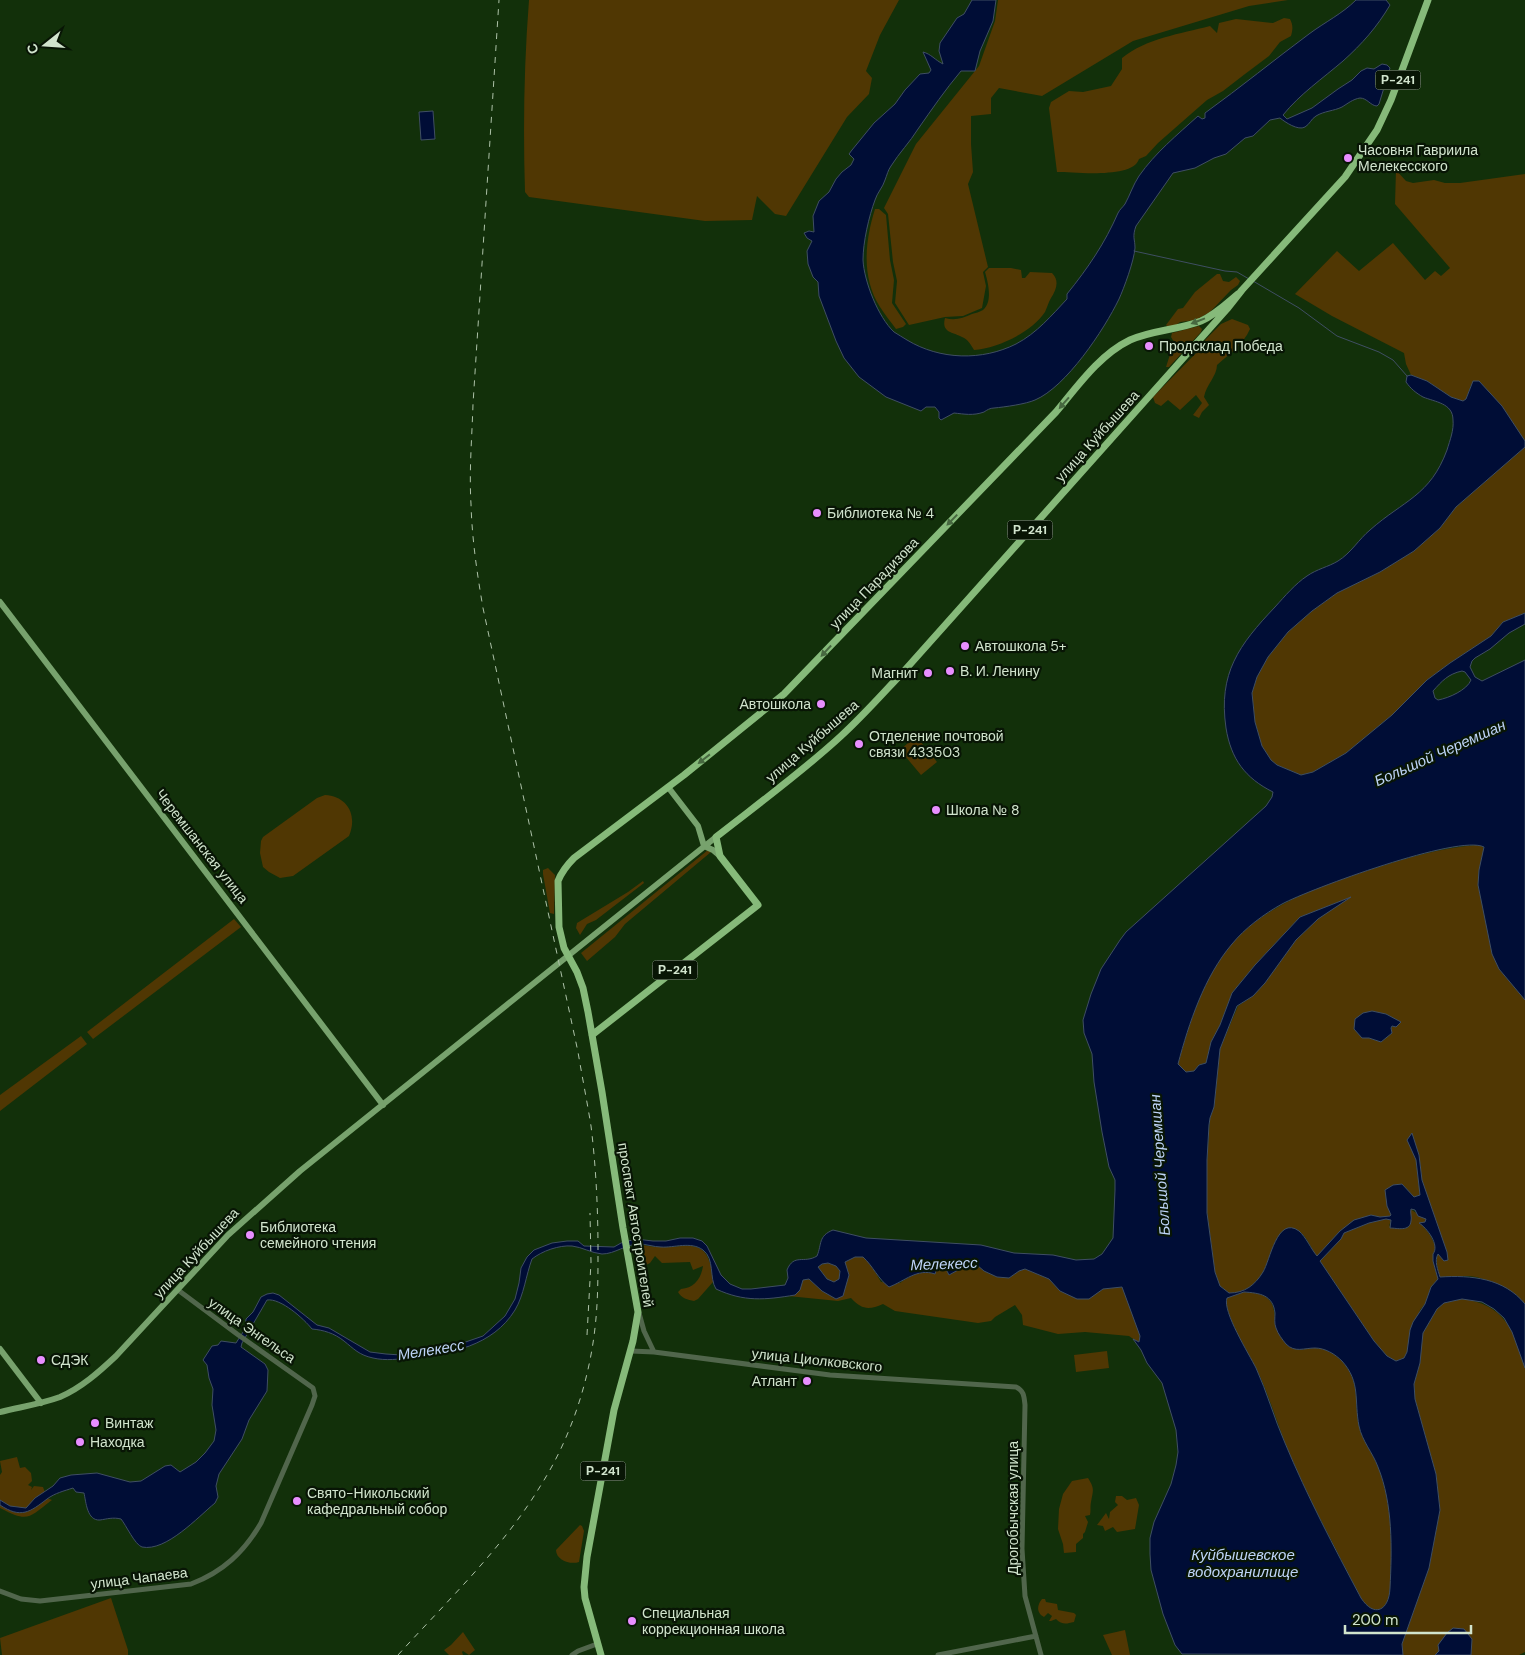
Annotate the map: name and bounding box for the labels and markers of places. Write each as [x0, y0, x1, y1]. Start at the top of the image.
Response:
place label: Часовня Гавриила Мелекесского [1358, 141, 1478, 175]
marker: Часовня Гавриила Мелекесского [1342, 152, 1354, 164]
place label: Продсклад Победа [1159, 337, 1283, 355]
marker: Продсклад Победа [1143, 340, 1155, 352]
place label: Библиотека № 4 [827, 504, 935, 522]
marker: Библиотека № 4 [811, 507, 823, 519]
place label: Автошкола 5+ [975, 637, 1067, 655]
marker: Автошкола 5+ [959, 640, 971, 652]
place label: В. И. Ленину [960, 662, 1040, 680]
place label: Магнит [871, 664, 919, 682]
marker: В. И. Ленину [944, 665, 956, 677]
marker: Магнит [922, 667, 934, 679]
place label: Автошкола [740, 695, 811, 713]
marker: Автошкола [815, 698, 827, 710]
place label: Отделение почтовой связи 433503 [869, 727, 1004, 761]
marker: Отделение почтовой связи 433503 [853, 738, 865, 750]
place label: Школа № 8 [946, 801, 1020, 819]
marker: Школа № 8 [930, 804, 942, 816]
place label: Библиотека семейного чтения [260, 1218, 376, 1252]
marker: Библиотека семейного чтения [244, 1229, 256, 1241]
place label: СДЭК [51, 1351, 89, 1369]
marker: СДЭК [35, 1354, 47, 1366]
place label: Атлант [752, 1372, 798, 1390]
marker: Атлант [801, 1375, 813, 1387]
place label: Винтаж [105, 1414, 154, 1432]
marker: Винтаж [89, 1417, 101, 1429]
place label: Находка [90, 1433, 145, 1451]
marker: Находка [74, 1436, 86, 1448]
place label: Свято-Никольский кафедральный собор [307, 1484, 448, 1518]
marker: Свято-Никольский кафедральный собор [291, 1495, 303, 1507]
place label: Специальная коррекционная школа [642, 1604, 785, 1638]
marker: Специальная коррекционная школа [626, 1615, 638, 1627]

